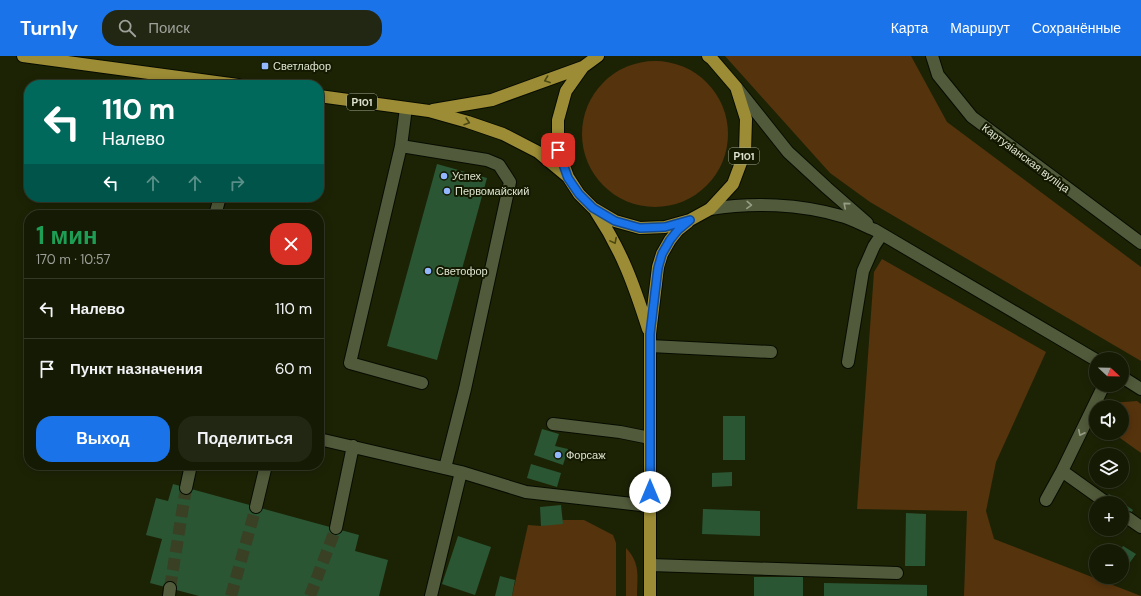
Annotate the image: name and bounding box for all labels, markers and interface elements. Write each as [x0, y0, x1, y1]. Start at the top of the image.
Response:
search box [102, 10, 382, 46]
text: Turnly [20, 16, 78, 41]
icon: search [116, 17, 138, 39]
text: Поиск [148, 18, 190, 38]
text: Карта [891, 19, 928, 37]
text: Маршрут [950, 19, 1010, 37]
text: Сохранённые [1032, 19, 1121, 37]
place label: Светлафор [273, 59, 331, 73]
marker: Светлафор [260, 61, 270, 71]
one-way arrow [543, 76, 550, 84]
text: 110 m [102, 91, 175, 128]
road number: Р101 [347, 94, 377, 110]
icon: left [36, 96, 88, 148]
one-way arrow [463, 117, 470, 126]
street label: Картузіанская вуліца [979, 120, 1073, 196]
text: Налево [102, 127, 165, 151]
pin [541, 133, 575, 167]
icon: arrive [547, 139, 569, 161]
road number: Р101 [729, 148, 759, 164]
place label: Успех [452, 169, 482, 183]
marker: Успех [439, 171, 449, 181]
icon: left [100, 172, 122, 194]
icon: ahead [142, 172, 164, 194]
icon: ahead [184, 172, 206, 194]
icon: right [226, 172, 248, 194]
place label: Первомайский [455, 184, 529, 198]
marker: Первомайский [442, 186, 452, 196]
one-way arrow [746, 201, 752, 210]
one-way arrow [843, 202, 851, 209]
text: 1 мин [36, 220, 97, 251]
button: close [270, 223, 312, 265]
one-way arrow [609, 236, 617, 244]
text: 170 m · 10:57 [36, 251, 110, 268]
place label: Светофор [436, 264, 488, 278]
marker: Светофор [423, 266, 433, 276]
icon: left [36, 298, 58, 320]
text: Налево [70, 299, 125, 319]
text: 110 m [275, 299, 312, 319]
north arrow [1089, 352, 1129, 392]
map controls [1089, 352, 1129, 584]
icon: arrive [36, 358, 58, 380]
text: Пункт назначения [70, 359, 203, 379]
text: 60 m [275, 359, 312, 379]
button: sound [1089, 400, 1129, 440]
button: Выход [36, 416, 170, 462]
button: Поделиться [178, 416, 312, 462]
one-way arrow [1078, 429, 1086, 436]
place label: Форсаж [566, 448, 606, 462]
button: layers [1089, 448, 1129, 488]
marker: Форсаж [553, 450, 563, 460]
position arrow [629, 471, 671, 513]
button: + [1089, 496, 1129, 536]
button: − [1089, 544, 1129, 584]

